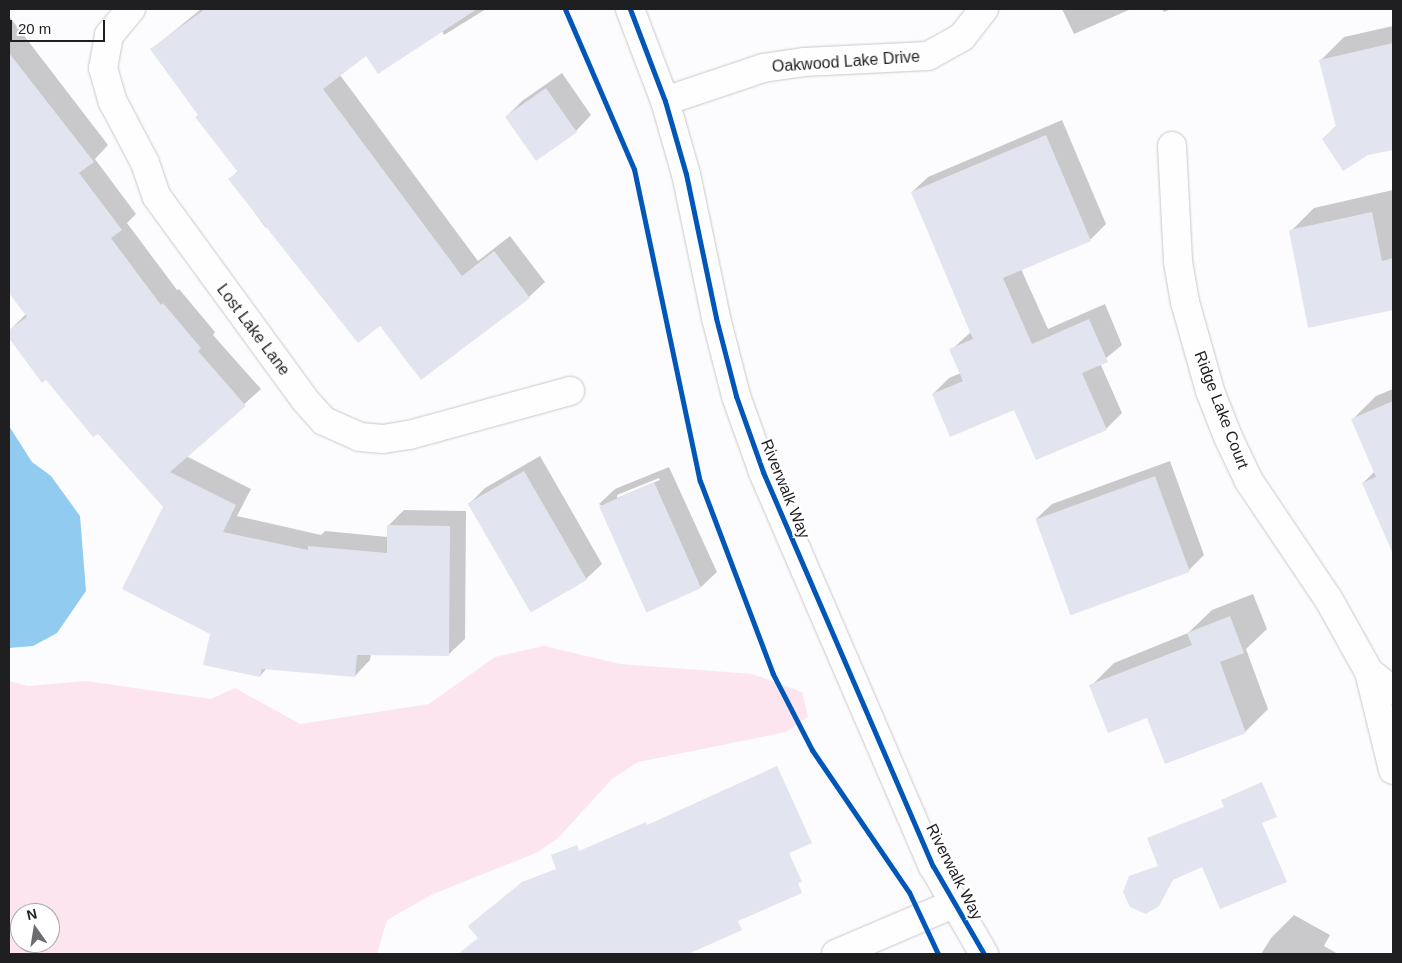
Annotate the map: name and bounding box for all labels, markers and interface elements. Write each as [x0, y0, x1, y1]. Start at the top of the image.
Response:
scale bar [12, 10, 108, 42]
text: 20 m [18, 20, 51, 37]
street label: Oakwood Lake Drive [771, 47, 921, 77]
street label: Lost Lake Lane [212, 281, 294, 379]
street label: Ridge Lake Court [1190, 348, 1252, 472]
street label: Riverwalk Way [756, 437, 814, 541]
street label: Riverwalk Way [922, 821, 986, 923]
north arrow [10, 903, 60, 953]
text: N [25, 905, 39, 923]

